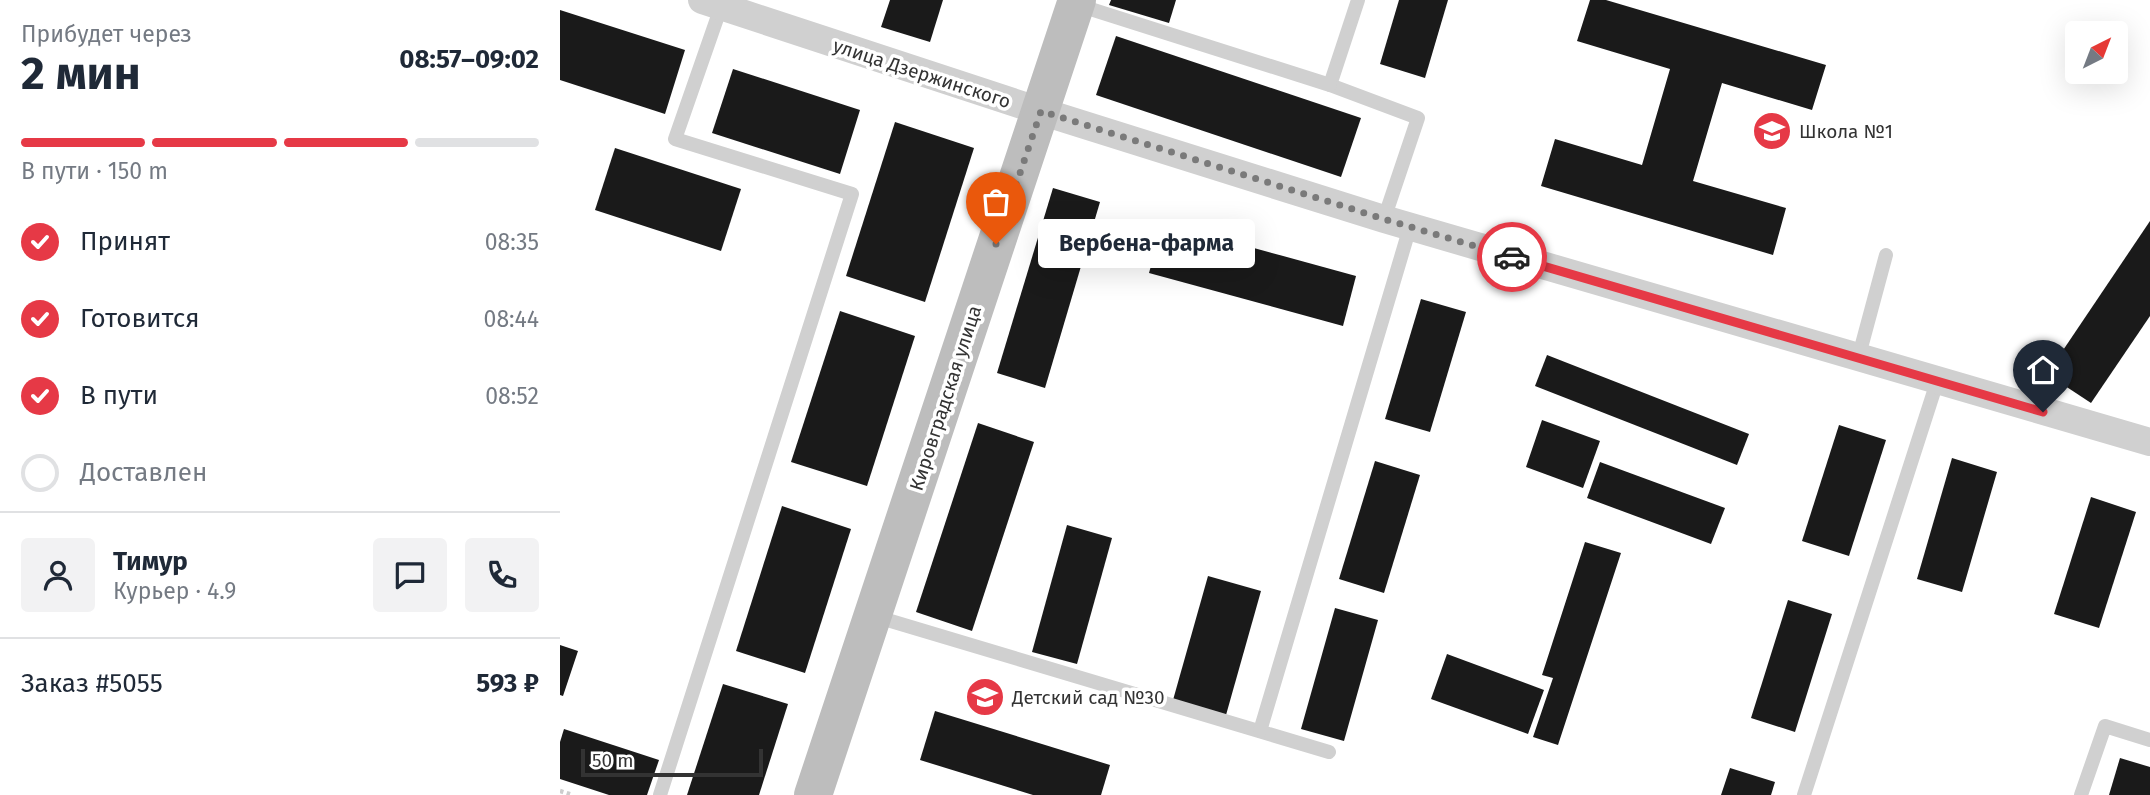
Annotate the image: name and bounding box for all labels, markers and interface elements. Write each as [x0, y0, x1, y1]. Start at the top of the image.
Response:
text: Прибудет через [21, 20, 192, 48]
north arrow [2065, 21, 2128, 84]
map controls [2065, 21, 2128, 84]
street label: улица Дзержинского [830, 34, 1014, 113]
text: 08:57–09:02 [399, 44, 539, 75]
text: 2 мин [21, 46, 141, 101]
school or university icon: Школа №1 [1751, 110, 1793, 152]
place label: Школа №1 [1799, 120, 1893, 143]
text: В пути · 150 m [21, 157, 168, 185]
pin [966, 172, 1026, 244]
icon: bag [977, 183, 1015, 221]
callout: Вербена-фарма [1038, 219, 1255, 268]
courier [1477, 222, 1547, 292]
icon: check [21, 223, 59, 261]
text: Принят [80, 226, 170, 257]
text: 08:35 [485, 228, 539, 256]
text: Вербена-фарма [1059, 229, 1234, 257]
icon: car [1493, 238, 1531, 276]
icon: check [21, 300, 59, 338]
text: Готовится [80, 303, 200, 334]
street label: Кировградская улица [905, 303, 986, 494]
text: 08:44 [484, 305, 539, 333]
pin [2013, 340, 2073, 412]
icon: home [2024, 351, 2062, 389]
icon: check [21, 377, 59, 415]
text: В пути [80, 380, 158, 411]
text: 08:52 [485, 382, 539, 410]
text: Доставлен [80, 457, 207, 488]
button: person [21, 538, 95, 612]
button: chat [373, 538, 447, 612]
button: phone [465, 538, 539, 612]
text: Тимур [113, 546, 188, 577]
text: Курьер · 4.9 [113, 577, 236, 605]
text: Заказ #5055 [21, 668, 163, 699]
text: 593 ₽ [476, 668, 539, 699]
school or university icon: Детский сад №30 [964, 676, 1006, 718]
place label: Детский сад №30 [1011, 686, 1165, 709]
scale bar [581, 746, 763, 778]
text: 50 m [592, 749, 633, 772]

